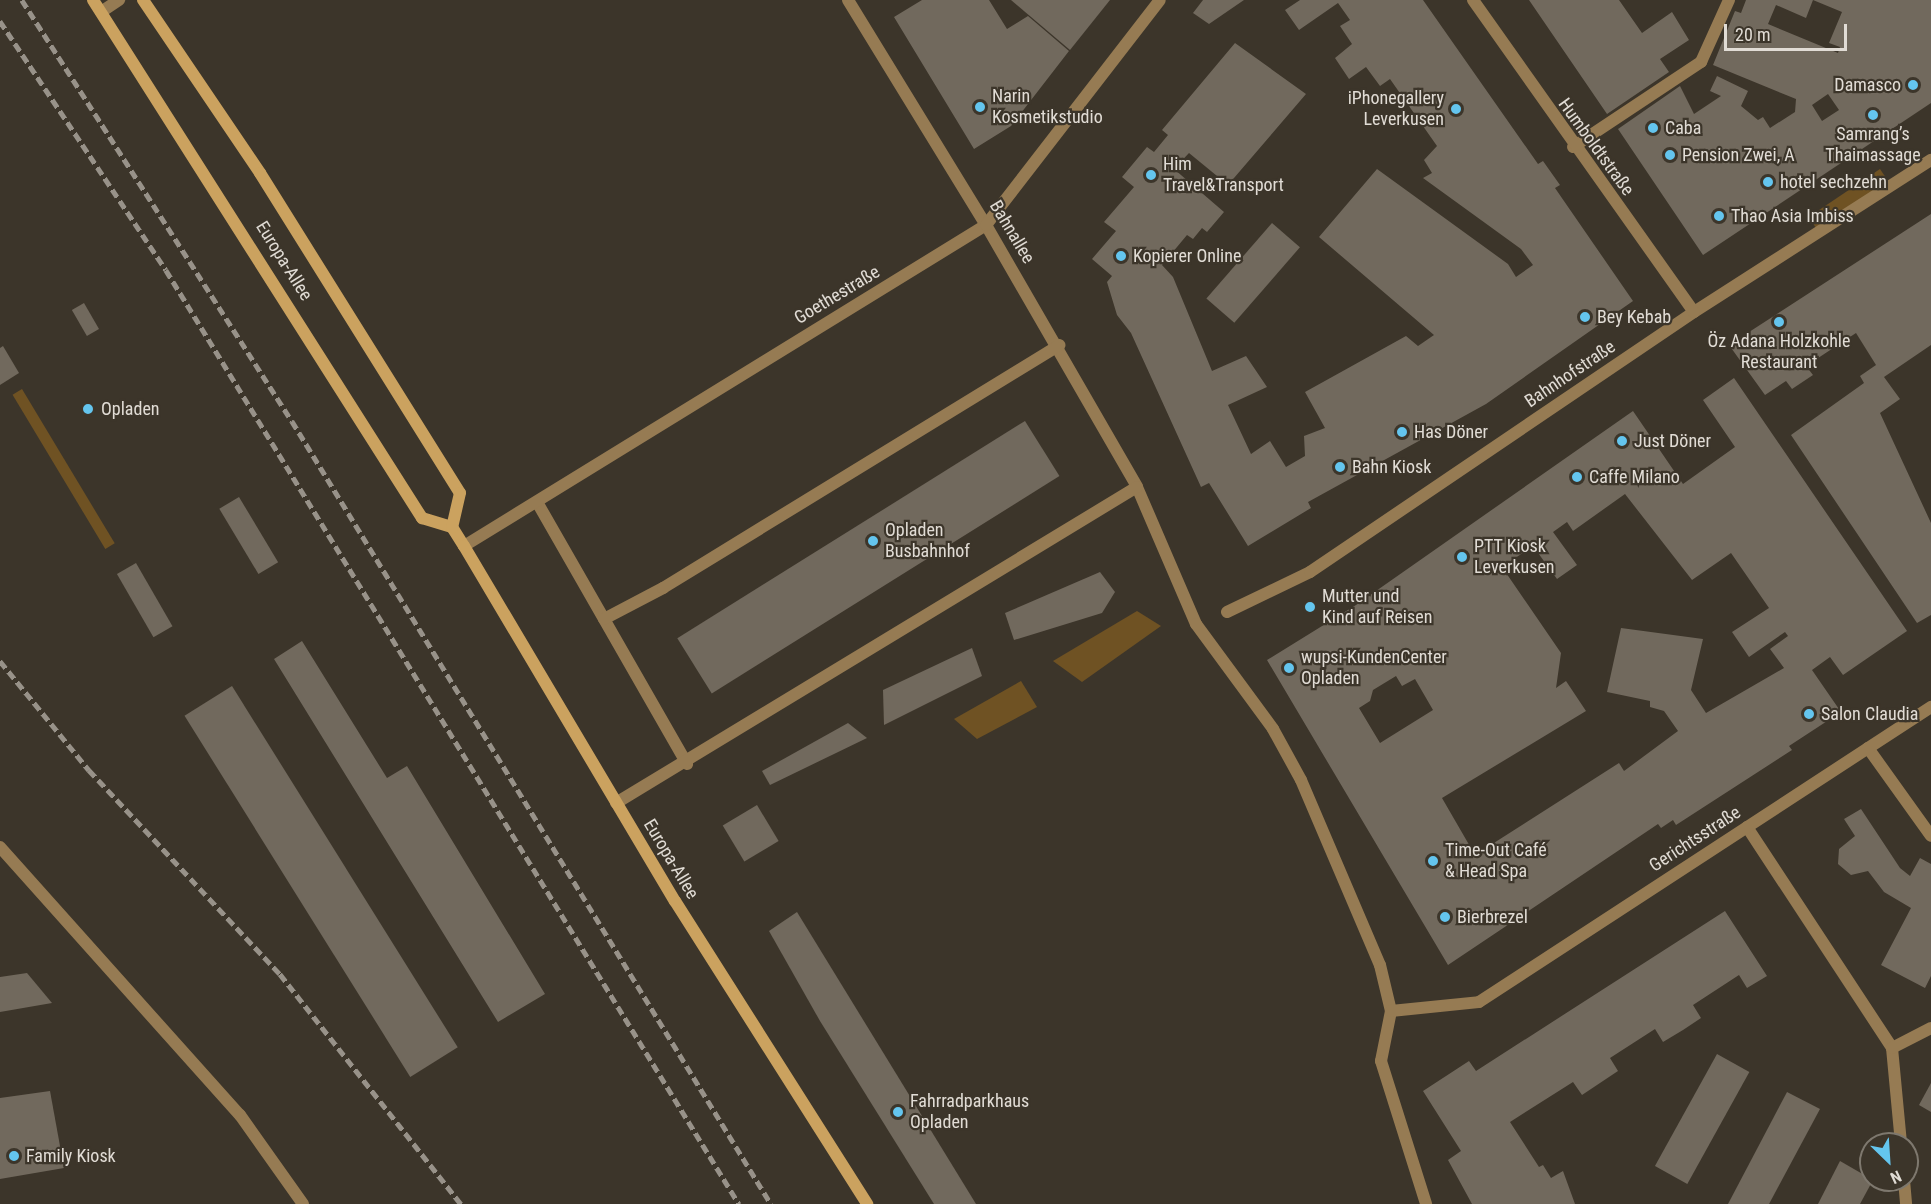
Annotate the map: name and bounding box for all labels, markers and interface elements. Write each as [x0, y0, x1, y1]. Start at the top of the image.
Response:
scale bar [1727, 12, 1850, 50]
text: 20 m [1735, 24, 1770, 45]
place label: Damasco [1834, 74, 1901, 96]
marker: Damasco [1906, 78, 1920, 92]
place label: Narin Kosmetikstudio [992, 86, 1103, 128]
place label: iPhonegallery Leverkusen [1348, 88, 1444, 130]
street label: Humboldtstraße [1554, 94, 1638, 200]
marker: Narin Kosmetikstudio [973, 100, 987, 114]
marker: iPhonegallery Leverkusen [1449, 102, 1463, 116]
marker: Samrang’s Thaimassage [1866, 108, 1880, 122]
place label: Caba [1665, 117, 1701, 139]
marker: Caba [1646, 121, 1660, 135]
place label: Samrang’s Thaimassage [1825, 124, 1921, 166]
place label: Pension Zwei, A [1682, 144, 1795, 166]
marker: Pension Zwei, A [1663, 148, 1677, 162]
place label: Him Travel&Transport [1163, 154, 1284, 196]
marker: Him Travel&Transport [1144, 168, 1158, 182]
place label: hotel sechzehn [1780, 171, 1887, 193]
marker: hotel sechzehn [1761, 175, 1775, 189]
street label: Bahnallee [985, 197, 1039, 267]
place label: Thao Asia Imbiss [1731, 205, 1854, 227]
marker: Thao Asia Imbiss [1712, 209, 1726, 223]
street label: Europa-Allee [251, 217, 317, 305]
place label: Kopierer Online [1133, 245, 1241, 267]
marker: Kopierer Online [1114, 249, 1128, 263]
street label: Goethestraße [790, 261, 884, 329]
place label: Bey Kebab [1597, 306, 1671, 328]
marker: Bey Kebab [1578, 310, 1592, 324]
marker: Öz Adana Holzkohle Restaurant [1772, 315, 1786, 329]
place label: Öz Adana Holzkohle Restaurant [1708, 331, 1850, 374]
street label: Bahnhofstraße [1521, 336, 1619, 412]
place label: Opladen [101, 398, 160, 420]
marker: Opladen [79, 400, 97, 418]
place label: Has Döner [1414, 421, 1488, 443]
marker: Has Döner [1395, 425, 1409, 439]
place label: Just Döner [1634, 430, 1711, 452]
marker: Just Döner [1615, 434, 1629, 448]
place label: Bahn Kiosk [1352, 456, 1431, 478]
marker: Bahn Kiosk [1333, 460, 1347, 474]
place label: Caffe Milano [1589, 466, 1680, 488]
marker: Caffe Milano [1570, 470, 1584, 484]
place label: Opladen Busbahnhof [885, 520, 970, 562]
marker: Opladen Busbahnhof [866, 534, 880, 548]
place label: PTT Kiosk Leverkusen [1474, 536, 1555, 578]
marker: PTT Kiosk Leverkusen [1455, 550, 1469, 564]
place label: Mutter und Kind auf Reisen [1322, 586, 1432, 628]
marker: Mutter und Kind auf Reisen [1303, 600, 1317, 614]
place label: wupsi-KundenCenter Opladen [1301, 647, 1447, 690]
marker: wupsi-KundenCenter Opladen [1282, 661, 1296, 675]
place label: Salon Claudia [1821, 703, 1918, 725]
marker: Salon Claudia [1802, 707, 1816, 721]
street label: Gerichtsstraße [1645, 802, 1745, 876]
street label: Europa-Allee [639, 815, 703, 903]
place label: Time-Out Café & Head Spa [1445, 840, 1547, 882]
marker: Time-Out Café & Head Spa [1426, 854, 1440, 868]
place label: Bierbrezel [1457, 906, 1528, 928]
marker: Bierbrezel [1438, 910, 1452, 924]
place label: Fahrradparkhaus Opladen [910, 1091, 1029, 1134]
marker: Fahrradparkhaus Opladen [891, 1105, 905, 1119]
north arrow [1859, 1132, 1919, 1192]
place label: Family Kiosk [26, 1145, 116, 1167]
marker: Family Kiosk [7, 1149, 21, 1163]
text: N [1888, 1166, 1904, 1188]

